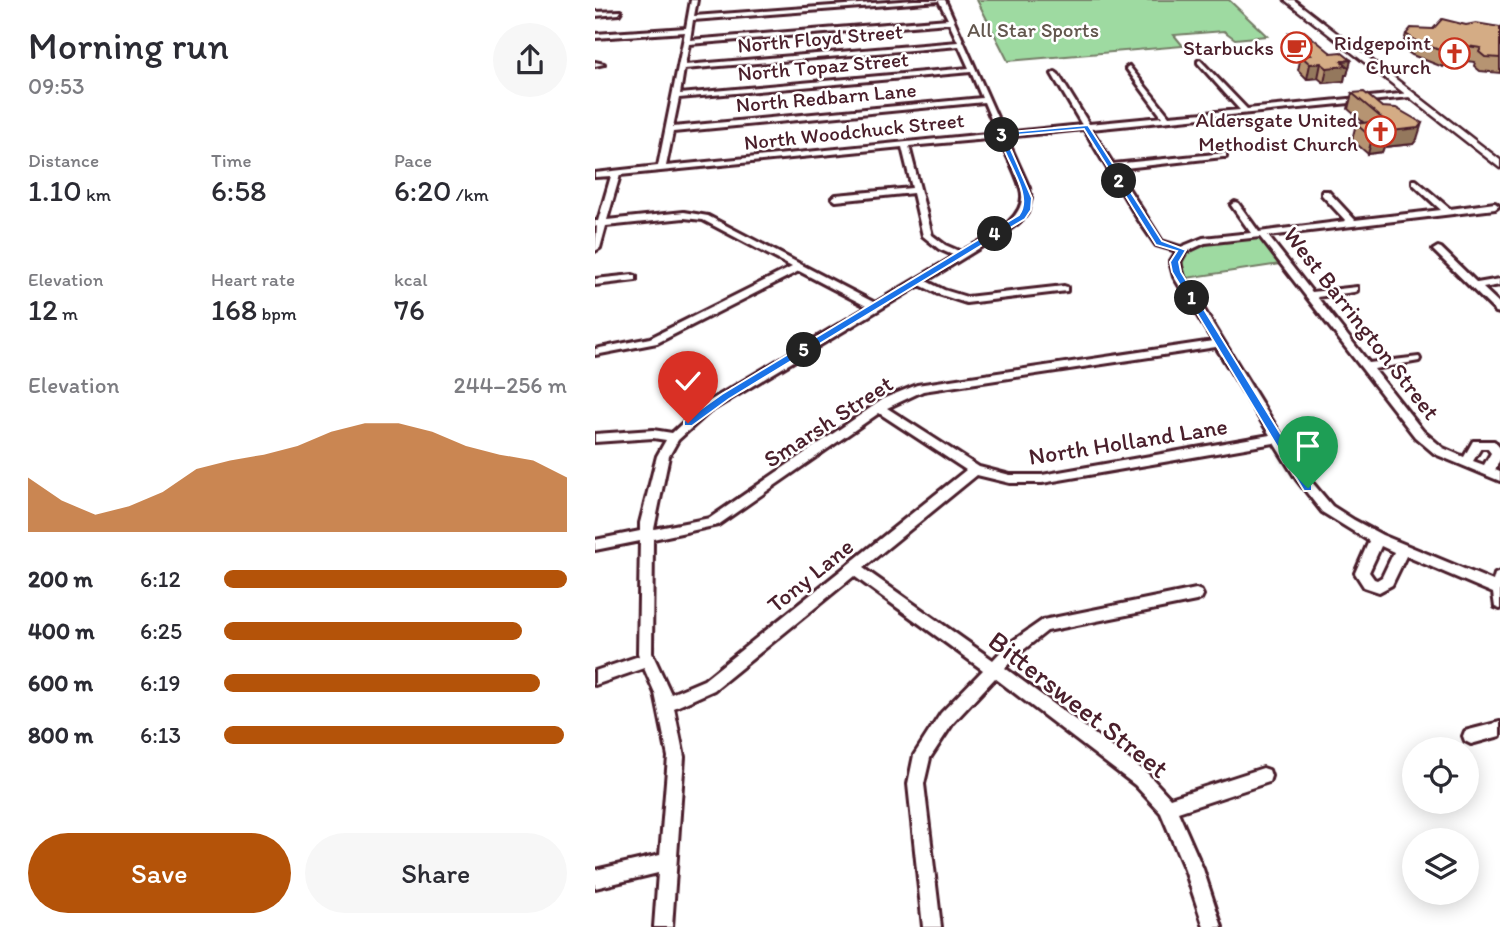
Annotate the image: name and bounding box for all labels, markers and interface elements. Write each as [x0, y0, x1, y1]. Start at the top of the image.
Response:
park label: All Star Sports [967, 17, 1099, 42]
street label: North Floyd Street [736, 18, 904, 58]
text: Morning run [28, 23, 229, 69]
button: share [493, 23, 567, 97]
cafe icon: Starbucks [1280, 30, 1314, 64]
place label: Ridgepoint Church [1334, 30, 1432, 79]
place label: Starbucks [1183, 35, 1274, 60]
church icon: Ridgepoint Church [1437, 37, 1471, 71]
street label: North Topaz Street [736, 46, 910, 86]
text: 09:53 [28, 72, 84, 100]
street label: North Redbarn Lane [735, 77, 917, 117]
street label: North Woodchuck Street [743, 107, 966, 155]
place label: Aldersgate United Methodist Church [1196, 107, 1359, 156]
church icon: Aldersgate United Methodist Church [1364, 114, 1398, 148]
pin: 3 [985, 118, 1019, 152]
text: 3 [996, 123, 1007, 146]
text: Distance [28, 149, 99, 172]
text: Time [211, 149, 252, 172]
text: Pace [394, 149, 432, 172]
pin: 2 [1101, 164, 1137, 198]
text: 2 [1114, 169, 1124, 192]
text: 1.10 [28, 172, 82, 209]
text: 6:58 [211, 172, 266, 209]
text: 6:20 [394, 172, 451, 209]
text: km [82, 183, 111, 206]
text: /km [451, 183, 489, 206]
pin: 4 [977, 216, 1013, 252]
street label: West Barrington Street [1278, 221, 1446, 425]
text: 4 [989, 222, 1000, 245]
text: Elevation [28, 268, 104, 291]
text: Heart rate [211, 268, 295, 291]
text: kcal [394, 268, 428, 291]
pin: 1 [1175, 280, 1209, 316]
text: 1 [1187, 286, 1196, 309]
text: 12 [28, 291, 58, 328]
text: 168 [211, 291, 257, 328]
text: 76 [394, 291, 425, 328]
text: m [58, 302, 78, 325]
text: bpm [257, 302, 297, 325]
pin: 5 [787, 332, 822, 368]
text: 5 [799, 338, 808, 361]
pin [658, 351, 718, 423]
icon: check [669, 362, 707, 400]
street label: Smarsh Street [758, 368, 898, 474]
text: Elevation [28, 371, 119, 399]
text: 244–256 m [454, 371, 567, 399]
street label: North Holland Lane [1026, 411, 1230, 471]
pin [1278, 416, 1338, 488]
icon: arrive [1289, 427, 1327, 465]
street label: Tony Lane [761, 531, 859, 619]
text: 200 m [28, 565, 93, 593]
text: 6:12 [140, 565, 181, 593]
text: 400 m [28, 617, 95, 645]
text: 6:25 [140, 617, 182, 645]
street label: Bittersweet Street [982, 623, 1176, 785]
text: 600 m [28, 669, 93, 697]
text: 6:19 [140, 669, 181, 697]
text: 800 m [28, 721, 93, 749]
text: 6:13 [140, 721, 181, 749]
map controls [1402, 737, 1479, 905]
button: locate [1402, 737, 1479, 814]
button: layers [1402, 828, 1479, 905]
button: Save [28, 833, 291, 913]
button: Share [305, 833, 567, 913]

